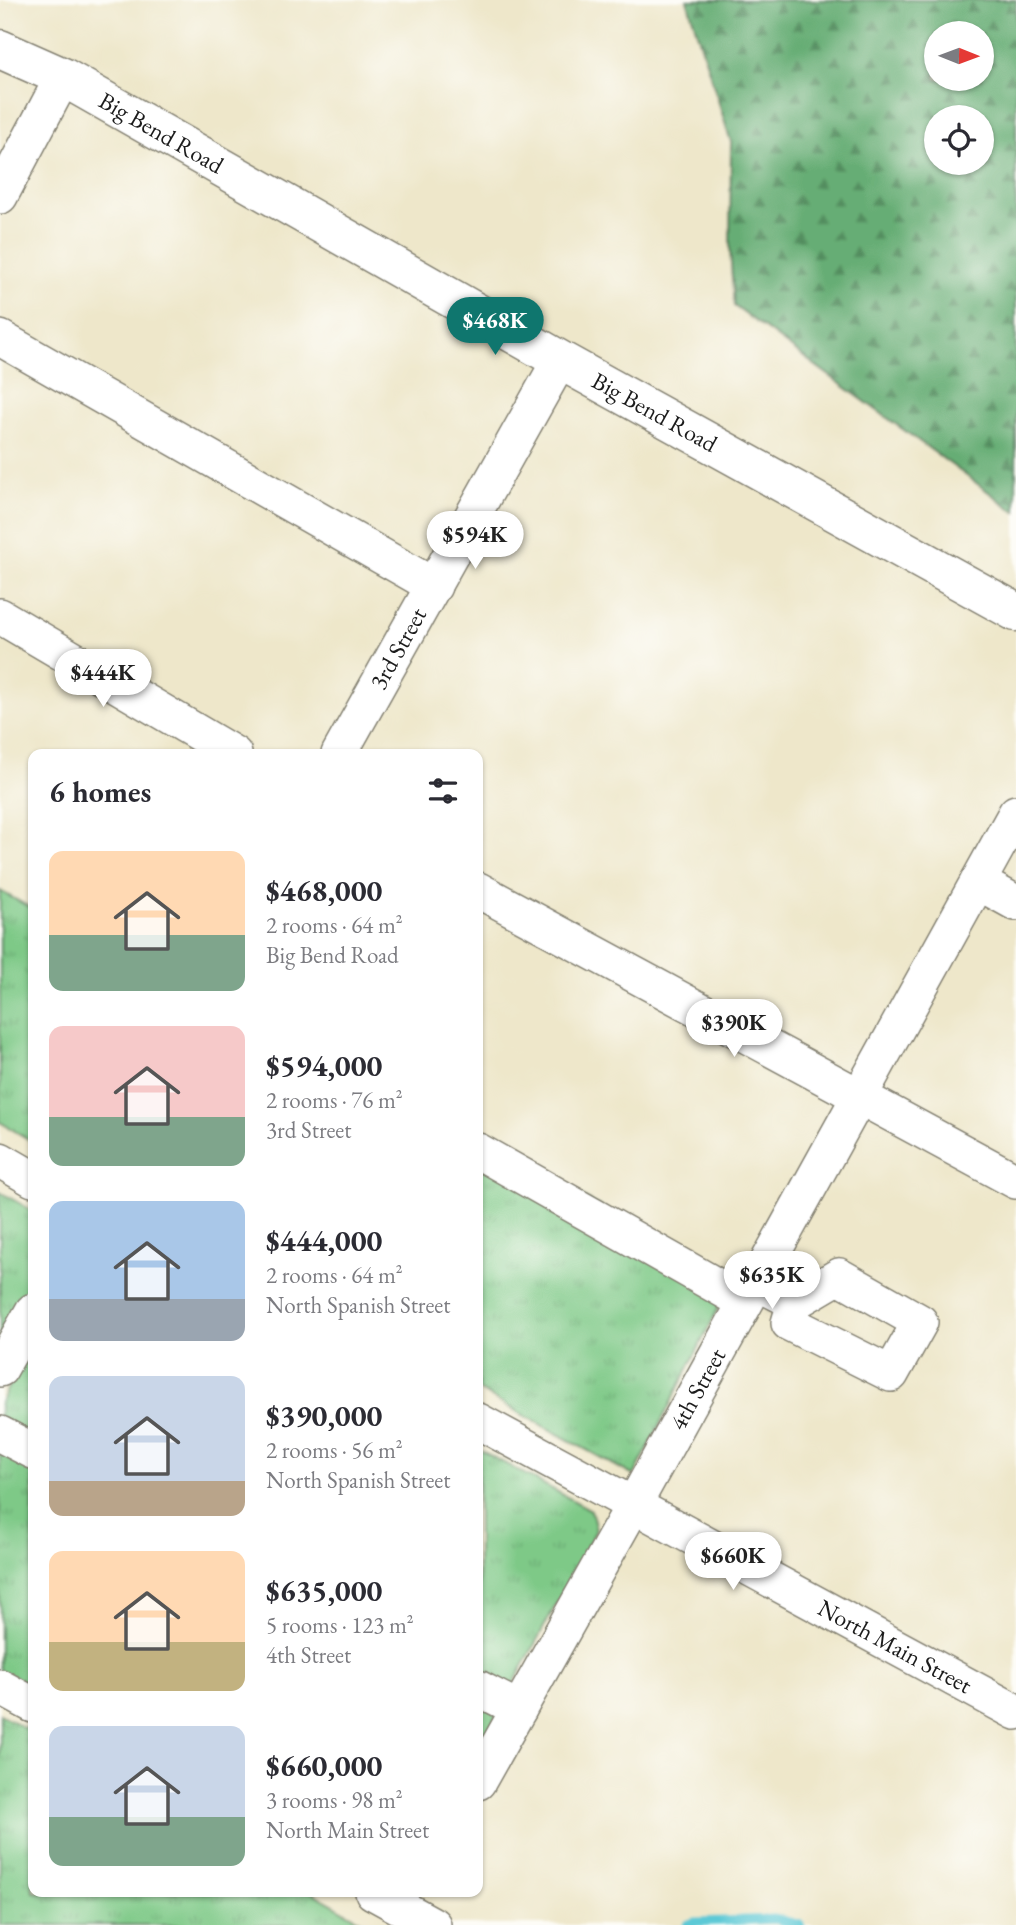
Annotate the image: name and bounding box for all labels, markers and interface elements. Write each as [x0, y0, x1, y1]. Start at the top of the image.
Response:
north arrow [924, 21, 994, 91]
map controls [924, 21, 994, 175]
street label: Big Bend Road [94, 85, 230, 181]
button: locate [924, 105, 994, 175]
pin: $468K [446, 298, 544, 357]
text: $468K [463, 305, 527, 335]
street label: Big Bend Road [587, 365, 724, 459]
pin: $594K [426, 512, 524, 571]
text: $594K [443, 519, 507, 549]
street label: 3rd Street [362, 601, 433, 695]
pin: $444K [54, 650, 152, 709]
text: $444K [71, 657, 135, 687]
text: 6 homes [49, 772, 151, 811]
icon: filters [424, 772, 462, 810]
text: $468,000 [266, 871, 382, 910]
icon: home [105, 879, 189, 963]
text: 2 rooms · 64 m² [266, 910, 403, 940]
text: Big Bend Road [266, 940, 399, 970]
pin: $390K [685, 1000, 783, 1059]
text: $390K [702, 1007, 766, 1037]
text: $594,000 [266, 1046, 382, 1085]
icon: home [105, 1054, 189, 1138]
text: 2 rooms · 76 m² [266, 1085, 403, 1115]
text: 3rd Street [266, 1115, 352, 1145]
text: $444,000 [266, 1221, 382, 1260]
icon: home [105, 1229, 189, 1313]
pin: $635K [723, 1252, 821, 1311]
text: $635K [740, 1259, 804, 1289]
text: 2 rooms · 64 m² [266, 1260, 403, 1290]
text: North Spanish Street [266, 1290, 450, 1320]
street label: 4th Street [662, 1342, 732, 1435]
text: $390,000 [266, 1396, 382, 1435]
icon: home [105, 1404, 189, 1488]
text: 2 rooms · 56 m² [266, 1435, 403, 1465]
text: North Spanish Street [266, 1465, 450, 1495]
pin: $660K [684, 1532, 782, 1592]
text: $660K [701, 1540, 765, 1570]
text: $635,000 [266, 1571, 382, 1610]
icon: home [105, 1579, 189, 1663]
street label: North Main Street [813, 1592, 978, 1700]
text: 5 rooms · 123 m² [266, 1610, 414, 1640]
text: 4th Street [266, 1640, 351, 1670]
text: $660,000 [266, 1746, 382, 1785]
icon: home [105, 1754, 189, 1838]
text: 3 rooms · 98 m² [266, 1785, 403, 1815]
text: North Main Street [266, 1815, 429, 1845]

